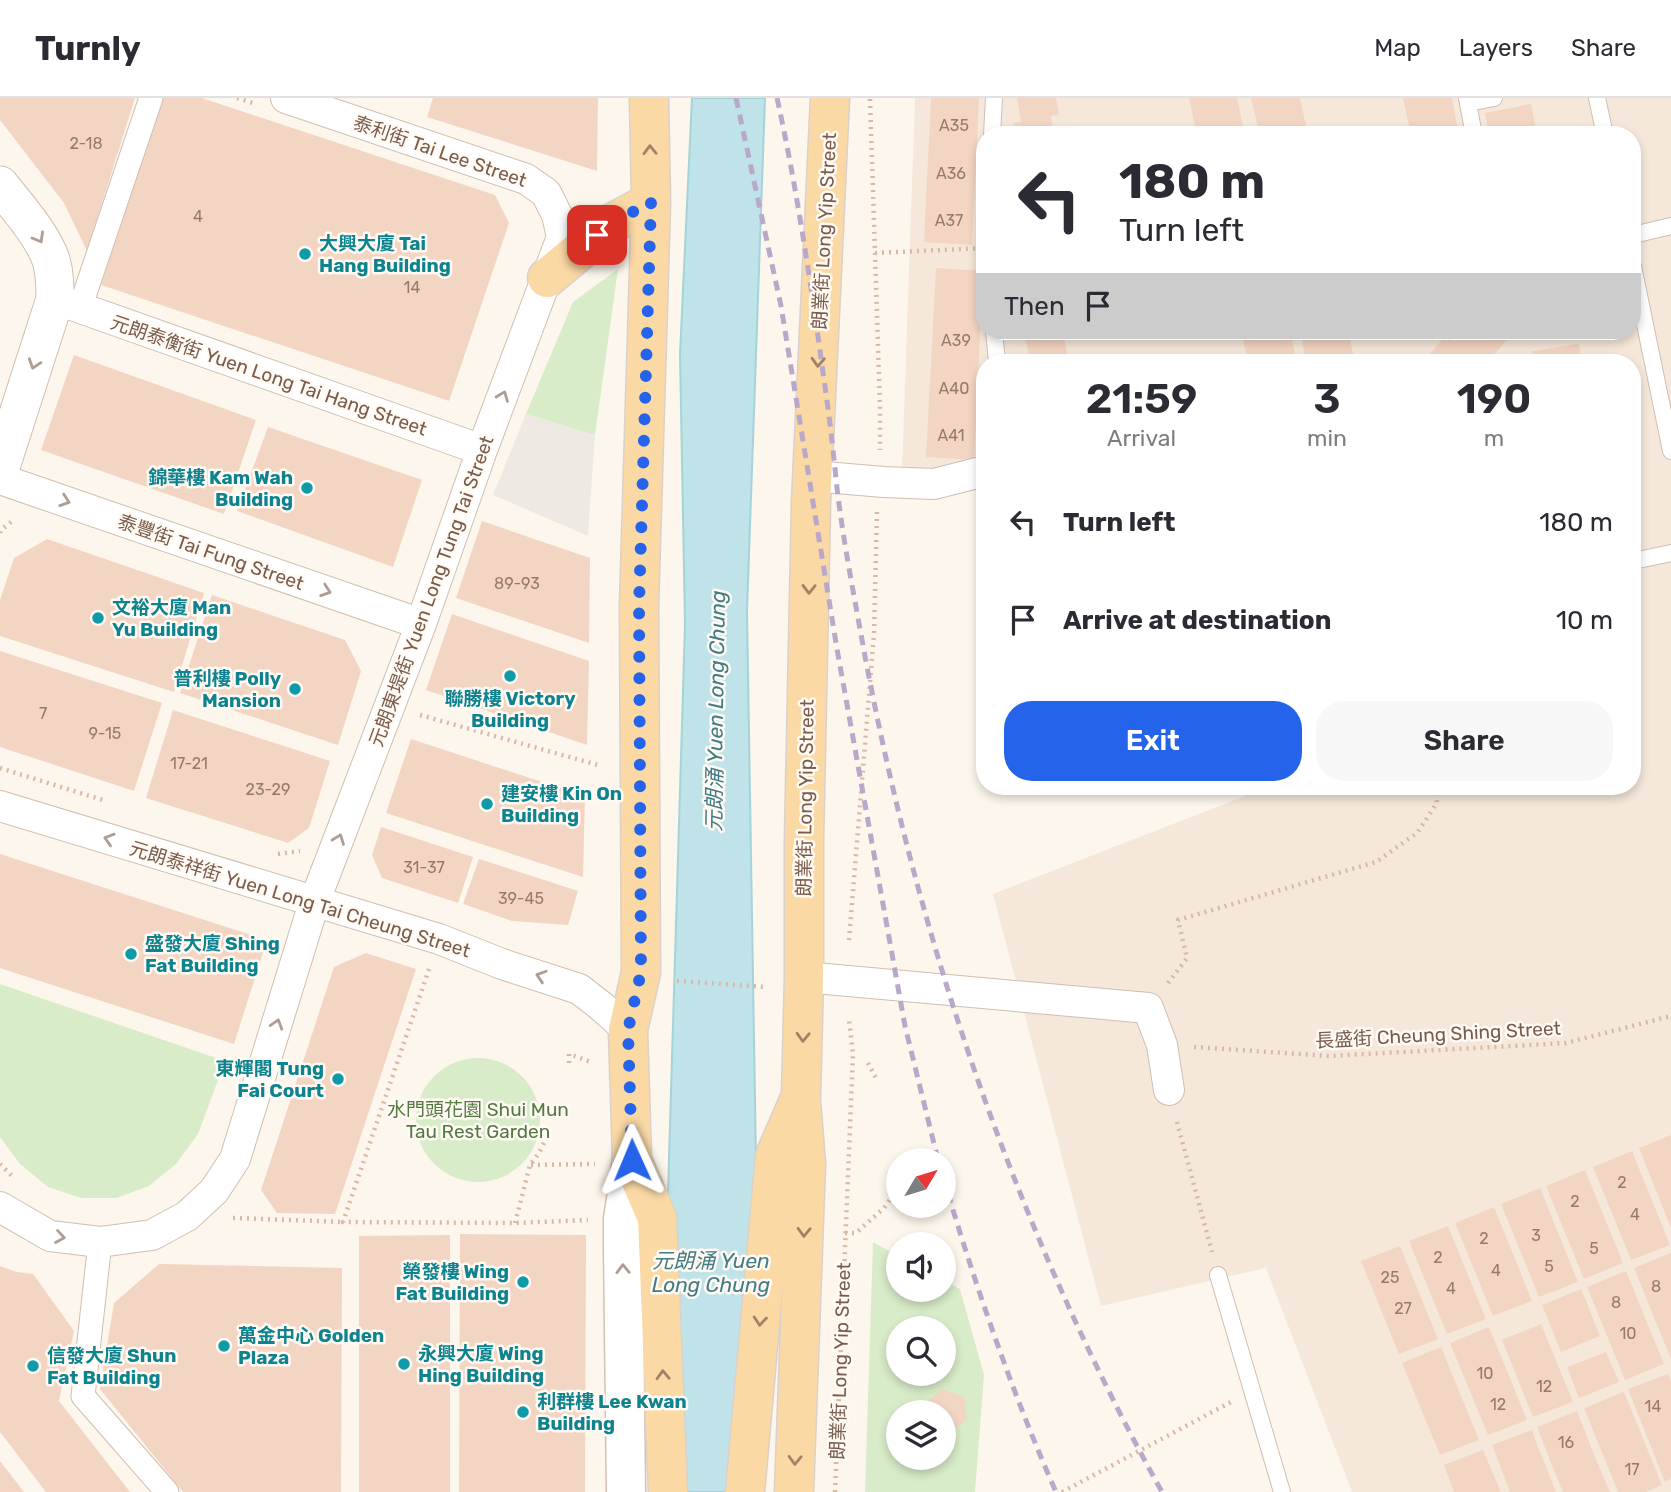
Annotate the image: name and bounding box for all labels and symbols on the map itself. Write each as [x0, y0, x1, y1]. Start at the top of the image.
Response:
street label: 泰利街 Tai Lee Street [350, 111, 530, 192]
house number: A35 [939, 116, 969, 135]
street label: 朗業街 Long Yip Street [808, 131, 841, 330]
house number: 2-18 [69, 134, 103, 153]
one-way arrow [642, 144, 658, 155]
house number: A36 [936, 164, 966, 183]
pin [567, 205, 627, 265]
house number: 4 [193, 207, 203, 226]
house number: A37 [935, 211, 963, 230]
one-way arrow [31, 230, 44, 243]
place label: 大興大廈 Tai Hang Building [319, 232, 451, 277]
marker: 大興大廈 Tai Hang Building [297, 246, 313, 262]
house number: 14 [404, 278, 420, 297]
street label: 元朗泰衡街 Yuen Long Tai Hang Street [108, 310, 430, 441]
house number: A39 [941, 331, 971, 350]
one-way arrow [810, 357, 825, 368]
one-way arrow [28, 358, 42, 370]
house number: A40 [939, 379, 969, 398]
one-way arrow [494, 390, 508, 402]
house number: A41 [937, 426, 965, 445]
street label: 元朗東堤街 Yuen Long Tung Tai Street [364, 432, 499, 750]
place label: 錦華樓 Kam Wah Building [148, 466, 293, 511]
marker: 錦華樓 Kam Wah Building [299, 480, 315, 496]
one-way arrow [58, 493, 70, 507]
street label: 泰豐街 Tai Fung Street [115, 510, 308, 595]
house number: 89-93 [494, 574, 540, 593]
one-way arrow [319, 583, 331, 597]
one-way arrow [801, 585, 817, 595]
water label: 元朗涌 Yuen Long Chung [701, 590, 730, 832]
place label: 文裕大廈 Man Yu Building [112, 596, 231, 641]
marker: 文裕大廈 Man Yu Building [90, 610, 106, 626]
place label: 普利樓 Polly Mansion [173, 667, 282, 712]
marker: 聯勝樓 Victory Building [502, 668, 518, 684]
marker: 普利樓 Polly Mansion [287, 681, 303, 697]
place label: 聯勝樓 Victory Building [444, 687, 576, 732]
street label: 朗業街 Long Yip Street [792, 699, 819, 897]
house number: 7 [39, 704, 47, 723]
house number: 9-15 [89, 724, 121, 743]
house number: 17-21 [170, 754, 208, 773]
house number: 23-29 [245, 780, 291, 799]
place label: 建安樓 Kin On Building [501, 782, 622, 827]
marker: 建安樓 Kin On Building [479, 796, 495, 812]
one-way arrow [103, 833, 115, 848]
one-way arrow [330, 834, 344, 846]
street label: 元朗泰祥街 Yuen Long Tai Cheung Street [127, 837, 474, 963]
house number: 31-37 [403, 858, 445, 877]
house number: 39-45 [498, 889, 544, 908]
place label: 盛發大廈 Shing Fat Building [145, 932, 280, 977]
marker: 盛發大廈 Shing Fat Building [123, 946, 139, 962]
one-way arrow [535, 970, 547, 984]
street label: 長盛街 Cheung Shing Street [1315, 1017, 1562, 1052]
one-way arrow [268, 1018, 283, 1030]
one-way arrow [795, 1031, 810, 1042]
place label: 東輝閣 Tung Fai Court [215, 1057, 324, 1102]
marker: 東輝閣 Tung Fai Court [330, 1071, 346, 1087]
park label: 水門頭花園 Shui Mun Tau Rest Garden [387, 1098, 569, 1143]
position arrow [595, 1123, 669, 1197]
north arrow [886, 1148, 956, 1218]
house number: 2 [1617, 1173, 1627, 1192]
house number: 2 [1570, 1192, 1580, 1211]
house number: 4 [1630, 1205, 1640, 1224]
house number: 3 [1531, 1226, 1541, 1245]
one-way arrow [796, 1227, 811, 1238]
one-way arrow [54, 1229, 66, 1244]
house number: 2 [1479, 1229, 1489, 1248]
house number: 5 [1589, 1239, 1599, 1258]
water label: 元朗涌 Yuen Long Chung [652, 1248, 770, 1297]
house number: 2 [1433, 1248, 1443, 1267]
house number: 5 [1544, 1257, 1554, 1276]
place label: 榮發樓 Wing Fat Building [395, 1260, 509, 1305]
street label: 朗業街 Long Yip Street [826, 1261, 855, 1460]
house number: 4 [1491, 1261, 1501, 1280]
one-way arrow [615, 1263, 631, 1274]
house number: 25 [1381, 1268, 1399, 1287]
marker: 榮發樓 Wing Fat Building [515, 1274, 531, 1290]
house number: 8 [1651, 1277, 1661, 1296]
house number: 4 [1446, 1279, 1456, 1298]
house number: 8 [1611, 1293, 1621, 1312]
house number: 27 [1394, 1299, 1412, 1318]
one-way arrow [753, 1315, 768, 1326]
place label: 萬金中心 Golden Plaza [238, 1324, 384, 1369]
house number: 10 [1619, 1324, 1637, 1343]
marker: 萬金中心 Golden Plaza [216, 1338, 232, 1354]
place label: 永興大廈 Wing Hing Building [418, 1342, 544, 1387]
place label: 信發大廈 Shun Fat Building [47, 1344, 176, 1389]
marker: 永興大廈 Wing Hing Building [396, 1356, 412, 1372]
marker: 信發大廈 Shun Fat Building [25, 1358, 41, 1374]
house number: 10 [1476, 1364, 1494, 1383]
one-way arrow [656, 1369, 671, 1380]
house number: 12 [1536, 1377, 1552, 1396]
place label: 利群樓 Lee Kwan Building [537, 1390, 687, 1435]
house number: 12 [1490, 1395, 1506, 1414]
house number: 14 [1645, 1397, 1661, 1416]
marker: 利群樓 Lee Kwan Building [515, 1404, 531, 1420]
house number: 16 [1558, 1433, 1575, 1452]
one-way arrow [788, 1454, 803, 1465]
house number: 17 [1624, 1460, 1640, 1479]

